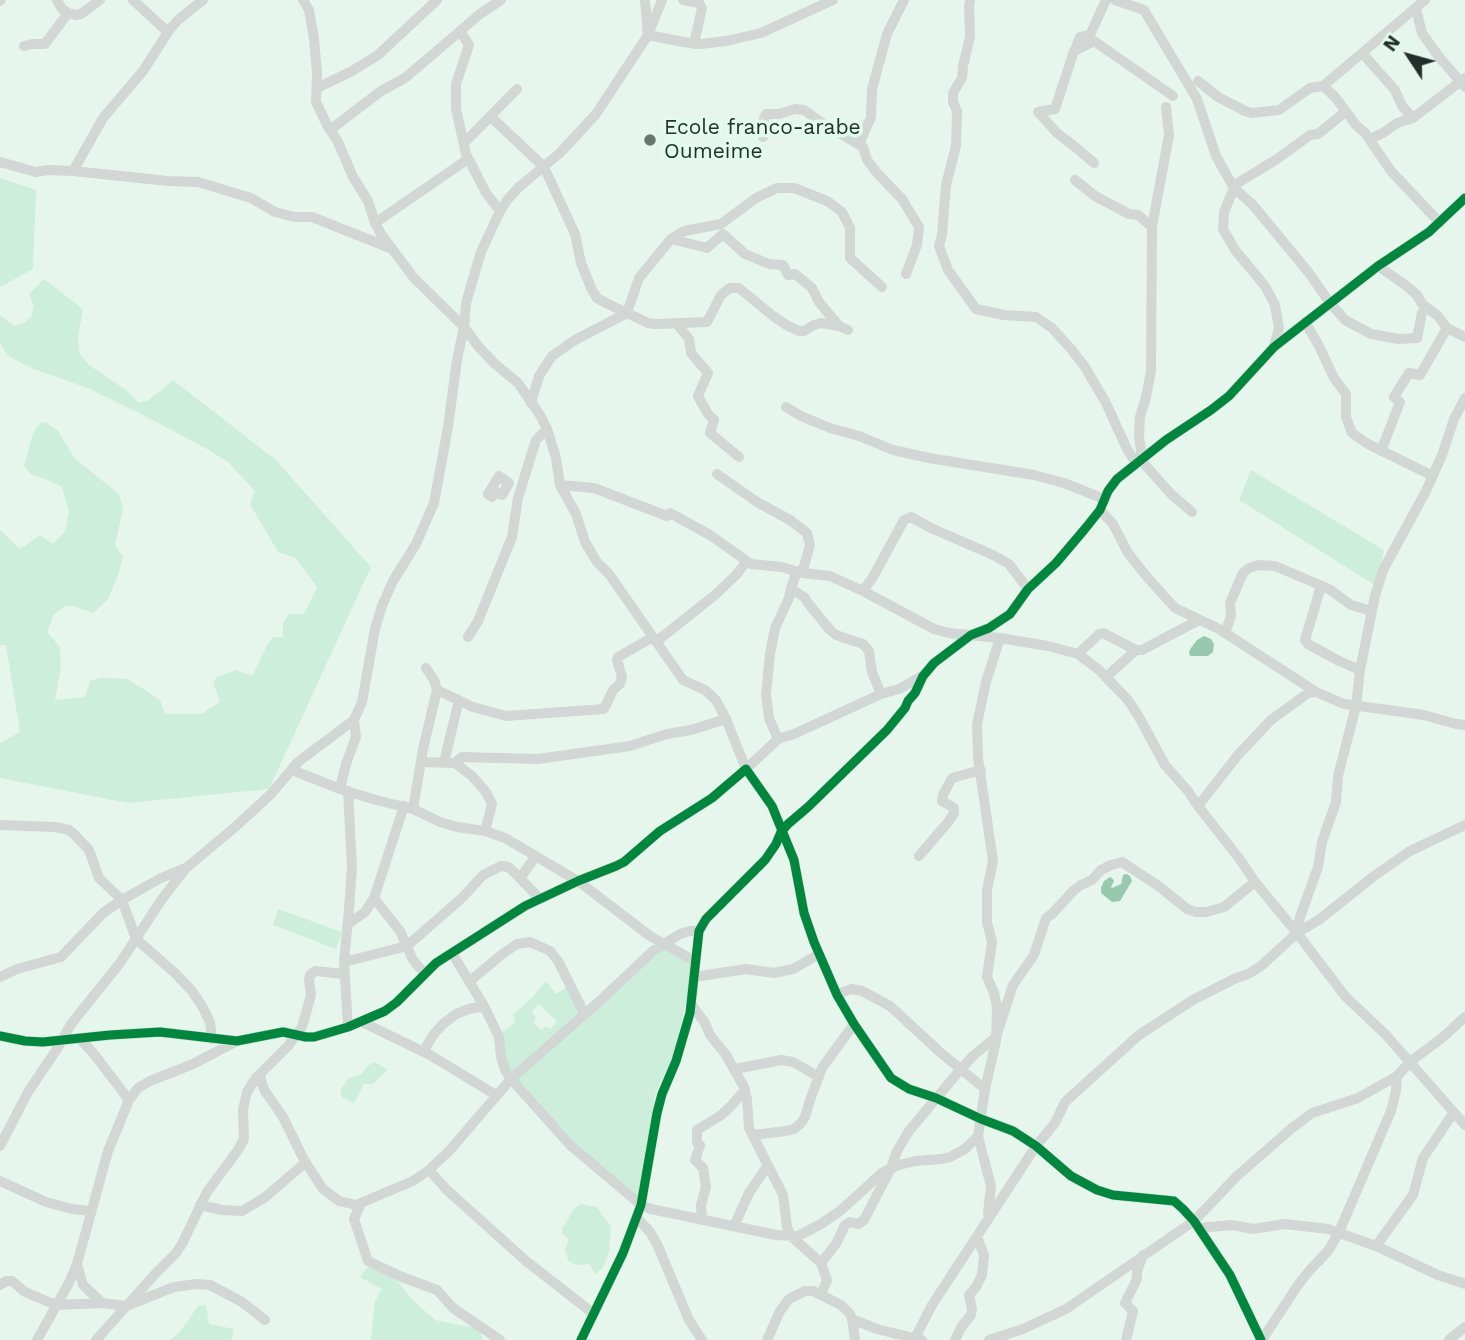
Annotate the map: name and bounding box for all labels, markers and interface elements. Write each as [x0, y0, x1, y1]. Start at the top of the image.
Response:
north arrow [1374, 21, 1444, 91]
text: N [1378, 31, 1405, 56]
place label: Ecole franco-arabe Oumeime [664, 115, 861, 165]
marker: Ecole franco-arabe Oumeime [642, 132, 658, 148]

